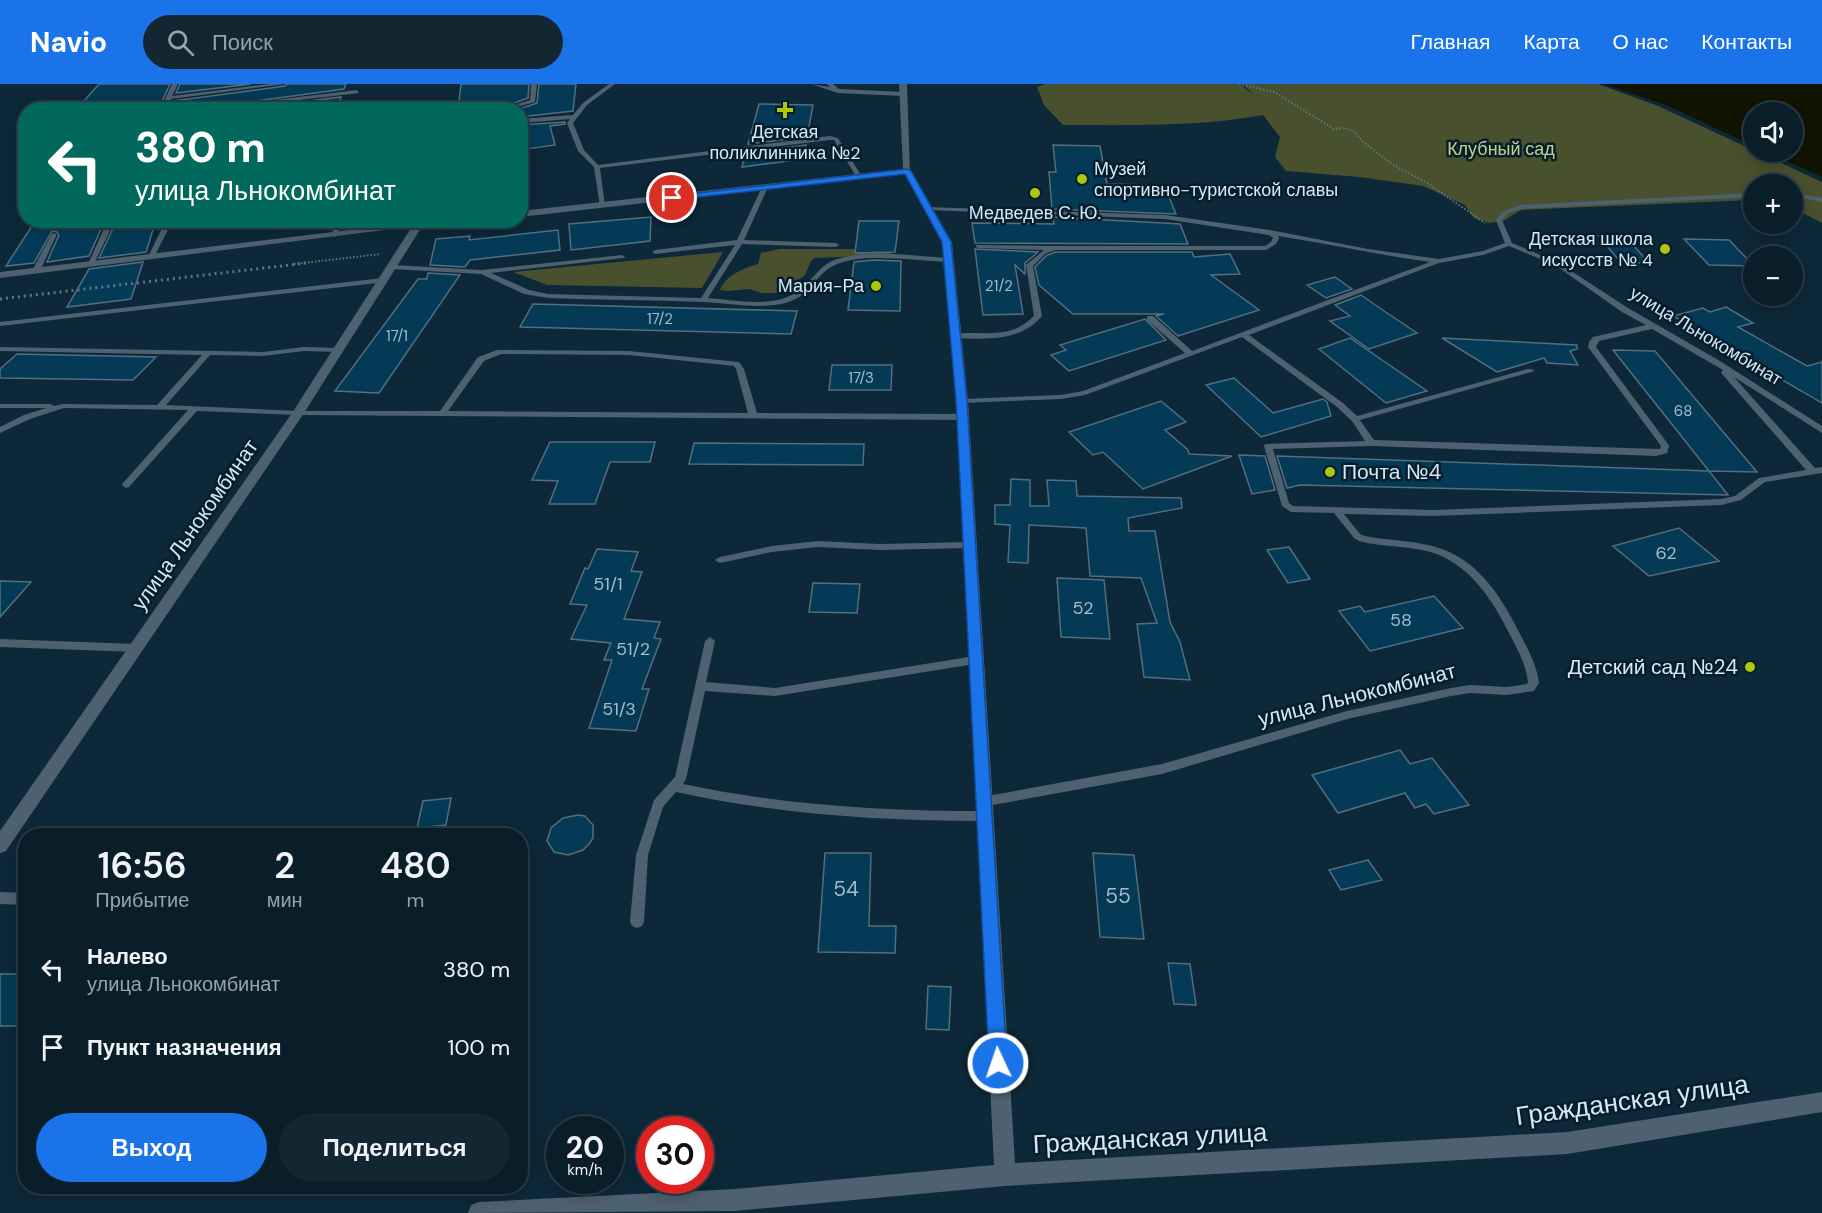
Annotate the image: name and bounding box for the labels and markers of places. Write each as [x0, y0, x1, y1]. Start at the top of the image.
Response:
marker: Детская поликлинника №2 [776, 101, 794, 119]
place label: Детская поликлинника №2 [709, 120, 861, 165]
place label: Музей спортивно-туристской славы [1094, 157, 1338, 202]
pin [646, 172, 697, 223]
marker: Музей спортивно-туристской славы [1075, 172, 1089, 186]
marker: Медведев С. Ю. [1028, 186, 1042, 200]
place label: Медведев С. Ю. [969, 201, 1101, 225]
place label: Детская школа искусств № 4 [1529, 227, 1654, 272]
marker: Детская школа искусств № 4 [1658, 242, 1672, 256]
place label: Мария-Ра [778, 274, 865, 298]
marker: Мария-Ра [869, 279, 883, 293]
place label: Почта №4 [1342, 458, 1441, 486]
marker: Почта №4 [1323, 465, 1337, 479]
place label: Детский сад №24 [1568, 653, 1738, 681]
marker: Детский сад №24 [1743, 660, 1757, 674]

